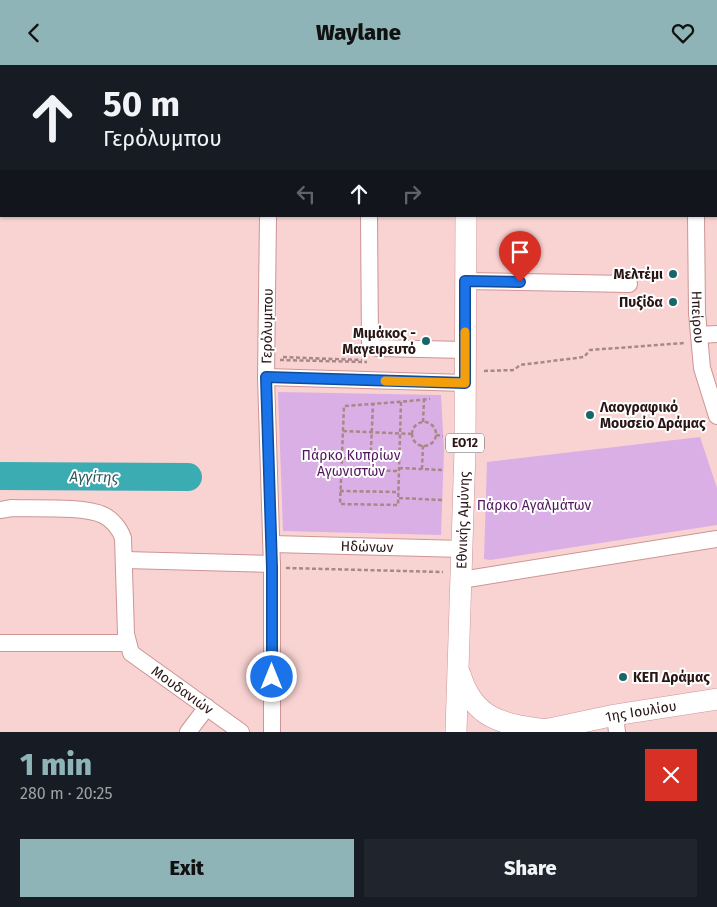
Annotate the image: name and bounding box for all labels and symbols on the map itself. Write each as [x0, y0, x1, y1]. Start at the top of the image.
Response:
pin [499, 231, 541, 282]
place label: Μελτέμι [613, 266, 663, 283]
marker: Μελτέμι [667, 268, 679, 280]
street label: Γερόλυμπου [258, 288, 277, 364]
street label: Ηπείρου [688, 291, 708, 344]
place label: Πυξίδα [619, 294, 664, 311]
marker: Πυξίδα [667, 296, 679, 308]
place label: Μιμάκος - Μαγειρευτό [342, 325, 416, 358]
marker: Μιμάκος - Μαγειρευτό [420, 335, 432, 347]
place label: Λαογραφικό Μουσείο Δράμας [599, 399, 706, 432]
marker: Λαογραφικό Μουσείο Δράμας [584, 409, 596, 421]
road number: ΕΟ12 [446, 433, 484, 453]
park label: Πάρκο Κυπρίων Αγωνιστών [302, 447, 401, 480]
water label: Αγγίτης [68, 468, 120, 486]
street label: Εθνικής Αμύνης [453, 471, 473, 569]
park label: Πάρκο Αγαλμάτων [477, 497, 592, 514]
street label: Ηδώνων [340, 538, 394, 556]
position arrow [245, 650, 297, 702]
street label: Μουδανιών [148, 662, 216, 718]
place label: ΚΕΠ Δράμας [633, 669, 710, 686]
marker: ΚΕΠ Δράμας [617, 671, 629, 683]
street label: 1ης Ιουλίου [604, 697, 678, 726]

